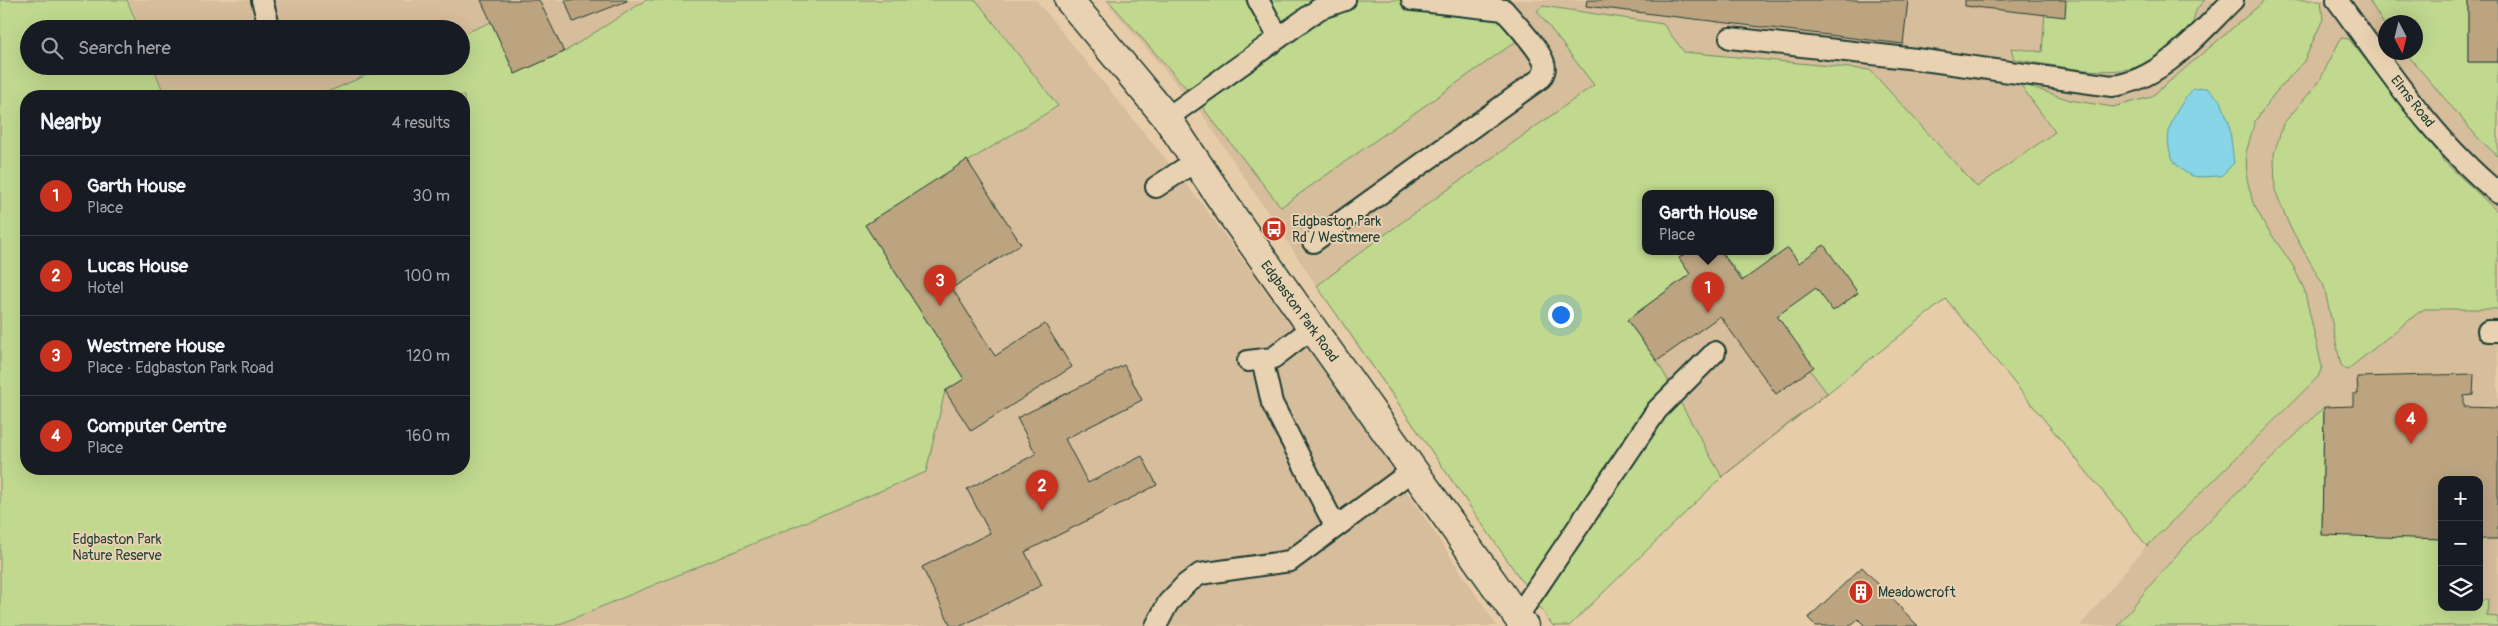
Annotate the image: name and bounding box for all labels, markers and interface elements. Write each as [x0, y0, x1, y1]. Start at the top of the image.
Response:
north arrow [2378, 15, 2423, 60]
search box [20, 20, 470, 75]
icon: search [38, 34, 66, 62]
text: Search here [78, 36, 171, 60]
street label: Elms Road [2387, 72, 2438, 131]
text: Nearby [40, 109, 101, 136]
text: 4 results [392, 113, 450, 133]
text: Garth House [87, 174, 186, 198]
text: 1 [53, 186, 59, 206]
text: 30 m [412, 186, 450, 206]
popup [1642, 190, 1774, 255]
text: Place [87, 198, 123, 218]
text: Garth House [1659, 201, 1757, 225]
place label: Edgbaston Park Rd / Westmere [1292, 213, 1381, 246]
bus stop icon: Edgbaston Park Rd / Westmere [1261, 216, 1287, 242]
text: Place [1659, 225, 1695, 245]
text: Lucas House [87, 254, 188, 278]
street label: Edgbaston Park Road [1257, 257, 1342, 365]
pin: 3 [924, 265, 956, 306]
text: 2 [52, 266, 60, 286]
text: 100 m [404, 266, 450, 286]
pin: 1 [1692, 272, 1724, 313]
text: Hotel [87, 278, 124, 298]
your location [1548, 302, 1574, 328]
text: Westmere House [87, 334, 225, 358]
text: 3 [52, 346, 60, 366]
text: 120 m [406, 346, 450, 366]
text: Place · Edgbaston Park Road [87, 358, 274, 378]
pin: 4 [2395, 403, 2427, 444]
text: Computer Centre [87, 414, 226, 438]
text: 4 [51, 426, 61, 446]
text: 160 m [406, 426, 450, 446]
text: Place [87, 438, 123, 458]
pin: 2 [1026, 470, 1058, 511]
map controls [2438, 476, 2483, 611]
button: + [2438, 476, 2483, 521]
button: − [2438, 521, 2483, 566]
park label: Edgbaston Park Nature Reserve [72, 531, 162, 564]
button: layers [2438, 566, 2483, 611]
building icon: Meadowcroft [1848, 579, 1874, 605]
place label: Meadowcroft [1878, 584, 1956, 601]

